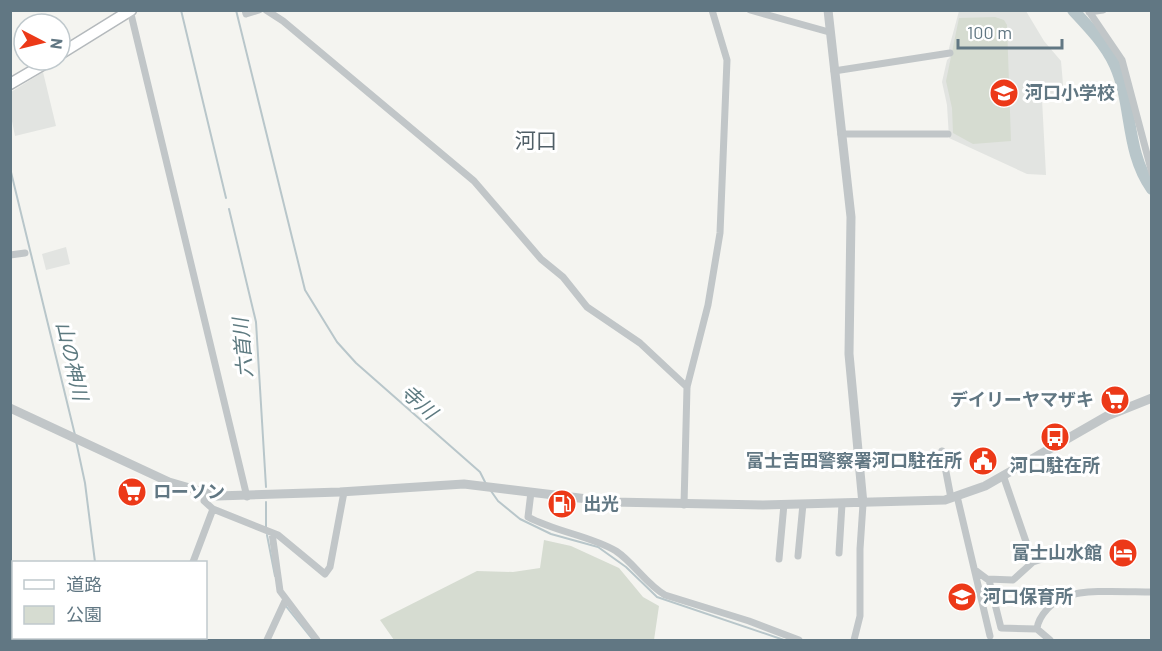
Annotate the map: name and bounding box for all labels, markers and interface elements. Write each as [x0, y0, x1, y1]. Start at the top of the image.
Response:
north arrow [12, 12, 72, 72]
scale bar [958, 12, 1062, 50]
text: 100 m [967, 21, 1012, 43]
text: N [47, 37, 67, 50]
school or university icon: 河口小学校 [988, 77, 1020, 109]
place label: 河口小学校 [1025, 81, 1115, 103]
district label: 河口 [515, 127, 557, 152]
water label: 六首川 [227, 315, 257, 379]
water label: 山の神川 [52, 319, 94, 404]
water label: 寺川 [397, 379, 444, 425]
supermarket icon: デイリーヤマザキ [1099, 384, 1131, 416]
place label: デイリーヤマザキ [950, 388, 1094, 410]
bus stop icon: 河口駐在所 [1039, 421, 1071, 453]
public building icon: 富士吉田警察署河口駐在所 [967, 445, 999, 477]
place label: 富士吉田警察署河口駐在所 [746, 449, 962, 471]
place label: 河口駐在所 [1010, 454, 1100, 476]
supermarket icon: ローソン [116, 476, 148, 508]
place label: ローソン [153, 480, 225, 502]
fuel station icon: 出光 [546, 488, 578, 520]
place label: 出光 [583, 492, 619, 514]
hotel icon: 富士山水館 [1107, 537, 1139, 569]
place label: 富士山水館 [1012, 541, 1102, 563]
legend [12, 561, 207, 639]
text: 道路 [66, 573, 102, 595]
school or university icon: 河口保育所 [946, 581, 978, 613]
place label: 河口保育所 [983, 585, 1073, 607]
text: 公園 [66, 603, 102, 625]

